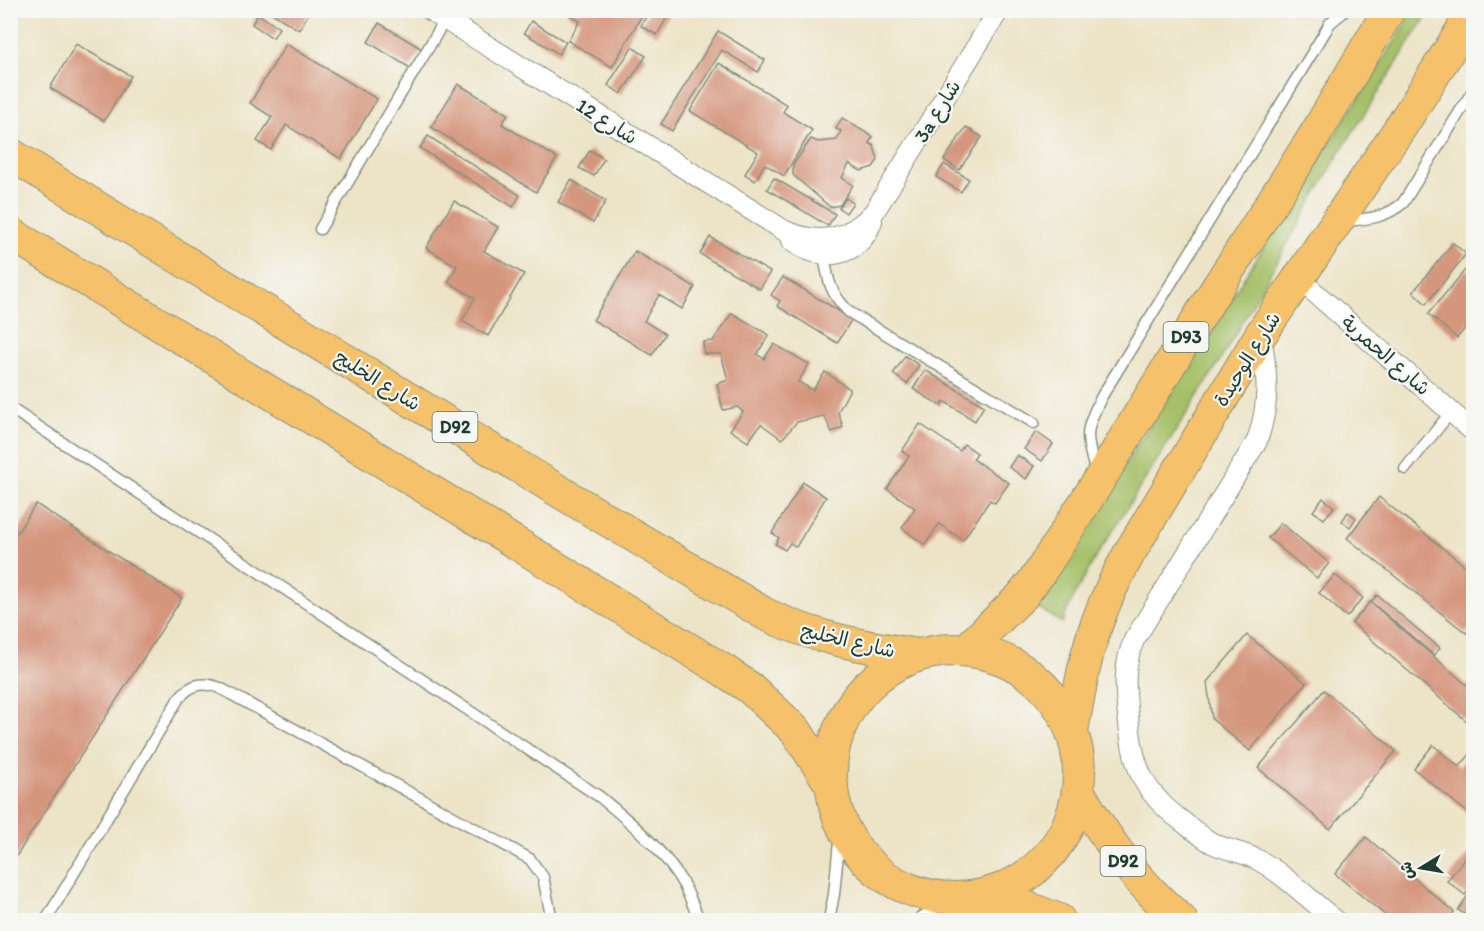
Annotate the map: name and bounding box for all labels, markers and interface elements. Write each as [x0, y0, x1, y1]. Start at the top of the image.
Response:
street label: 3a شارع [909, 75, 967, 148]
street label: شارع 12 [571, 93, 642, 151]
street label: شارع الوحيدة [1209, 307, 1287, 412]
street label: شارع الحمرية [1335, 310, 1435, 402]
road number: D93 [1164, 322, 1208, 352]
street label: شارع الخليج [330, 344, 425, 417]
road number: D92 [432, 412, 478, 442]
street label: شارع الخليج [798, 618, 897, 664]
north arrow [1391, 838, 1451, 898]
road number: D92 [1100, 846, 1146, 876]
text: ش [1396, 860, 1418, 881]

